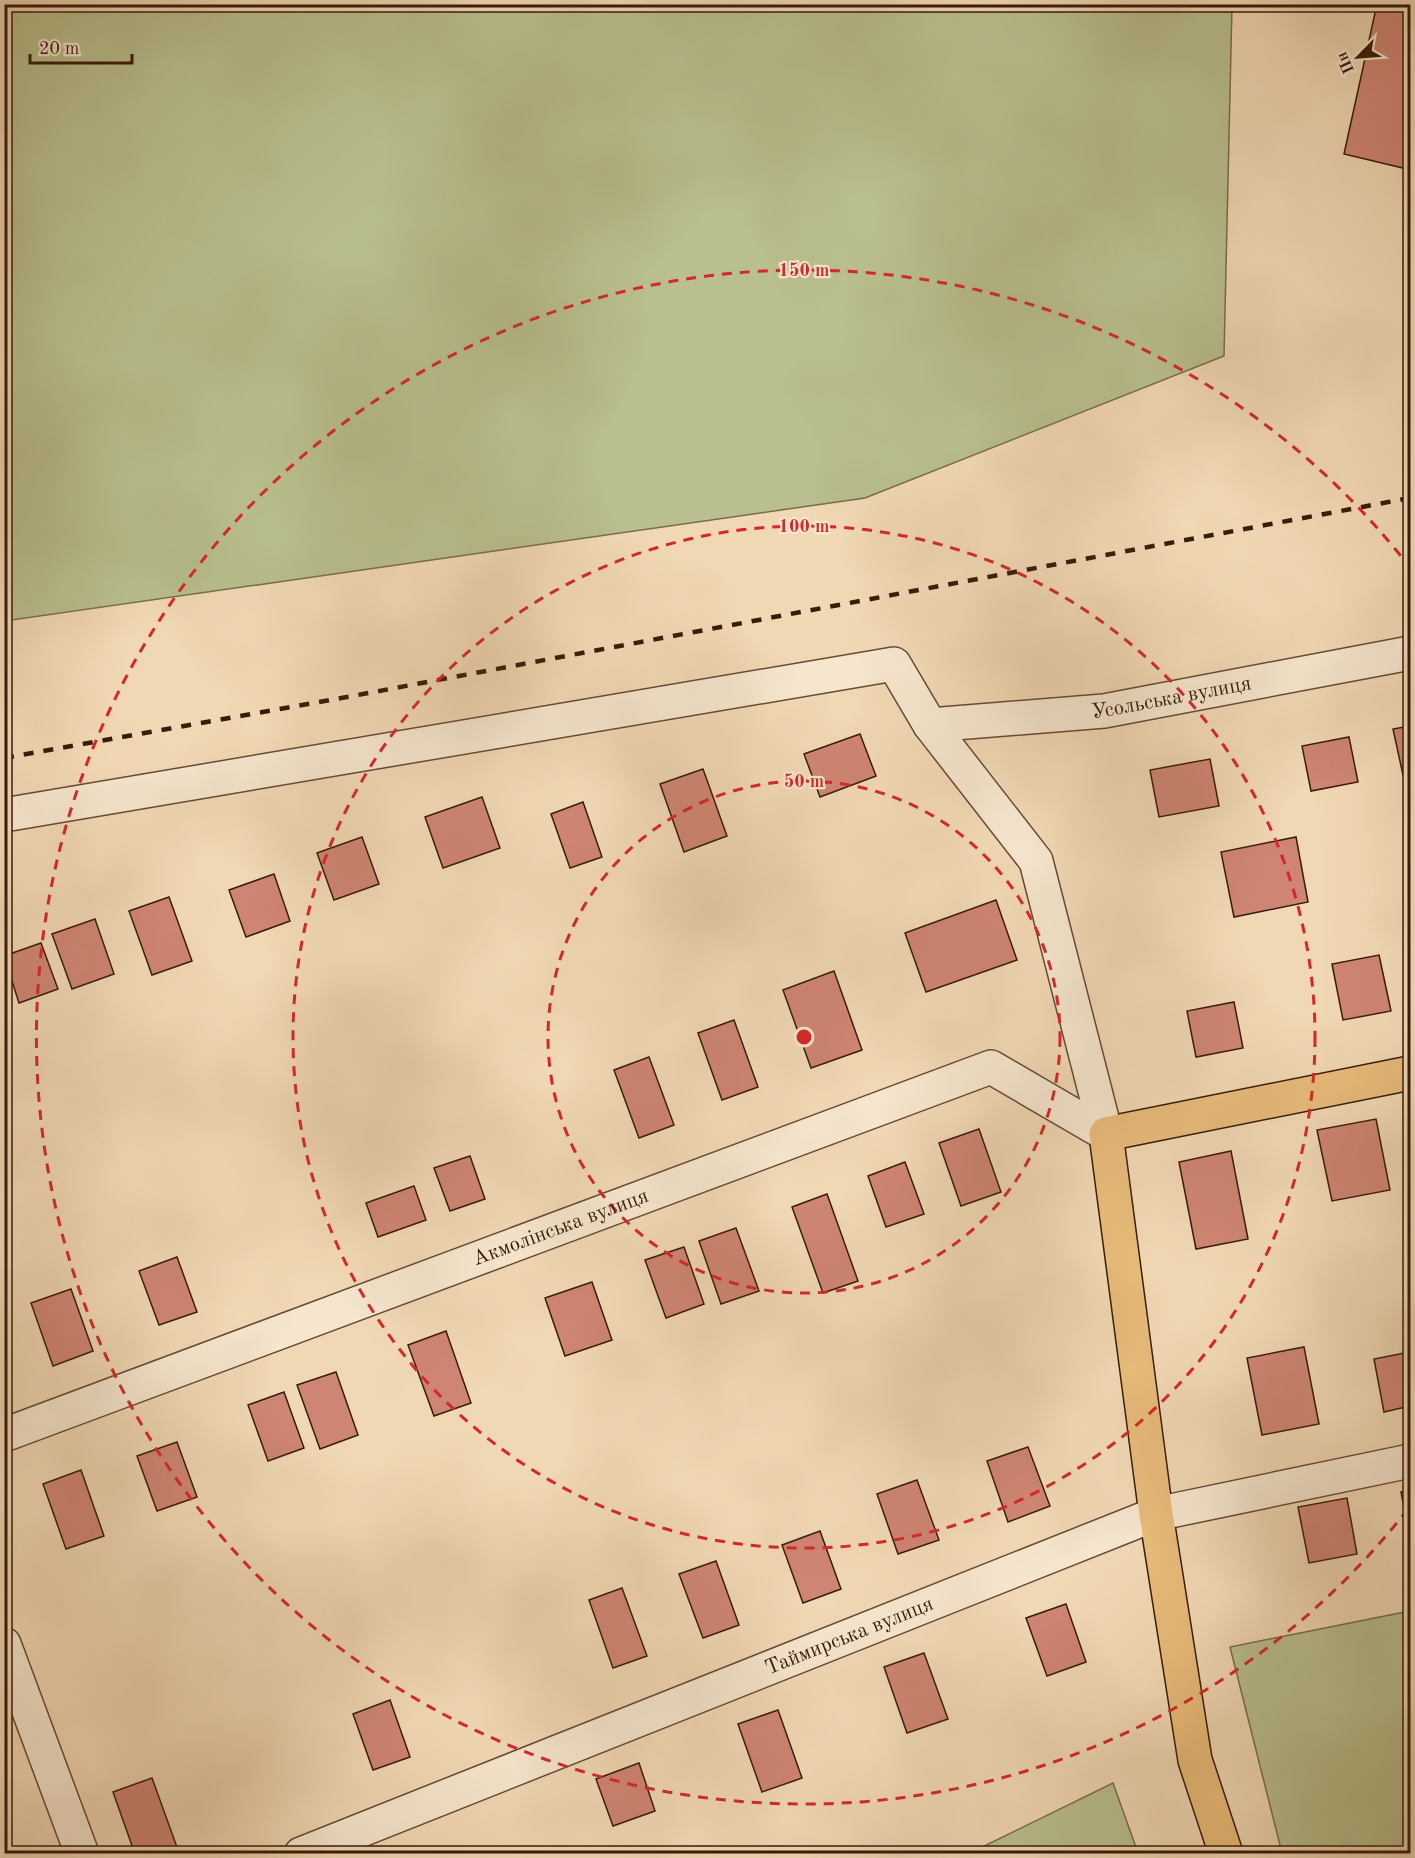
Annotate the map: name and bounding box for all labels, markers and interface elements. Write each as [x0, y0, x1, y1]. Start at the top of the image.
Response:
scale bar [30, 27, 132, 65]
north arrow [1328, 27, 1388, 87]
text: 20 m [39, 40, 79, 58]
text: Пн [1334, 49, 1358, 76]
text: 150 m [779, 262, 829, 280]
text: 100 m [779, 518, 829, 536]
street label: Усольська вулиця [1090, 673, 1253, 722]
text: 50 m [784, 773, 824, 791]
centre of rings [794, 1027, 814, 1047]
street label: Акмолiнська вулиця [470, 1185, 651, 1270]
street label: Таймирська вулиця [762, 1593, 936, 1679]

